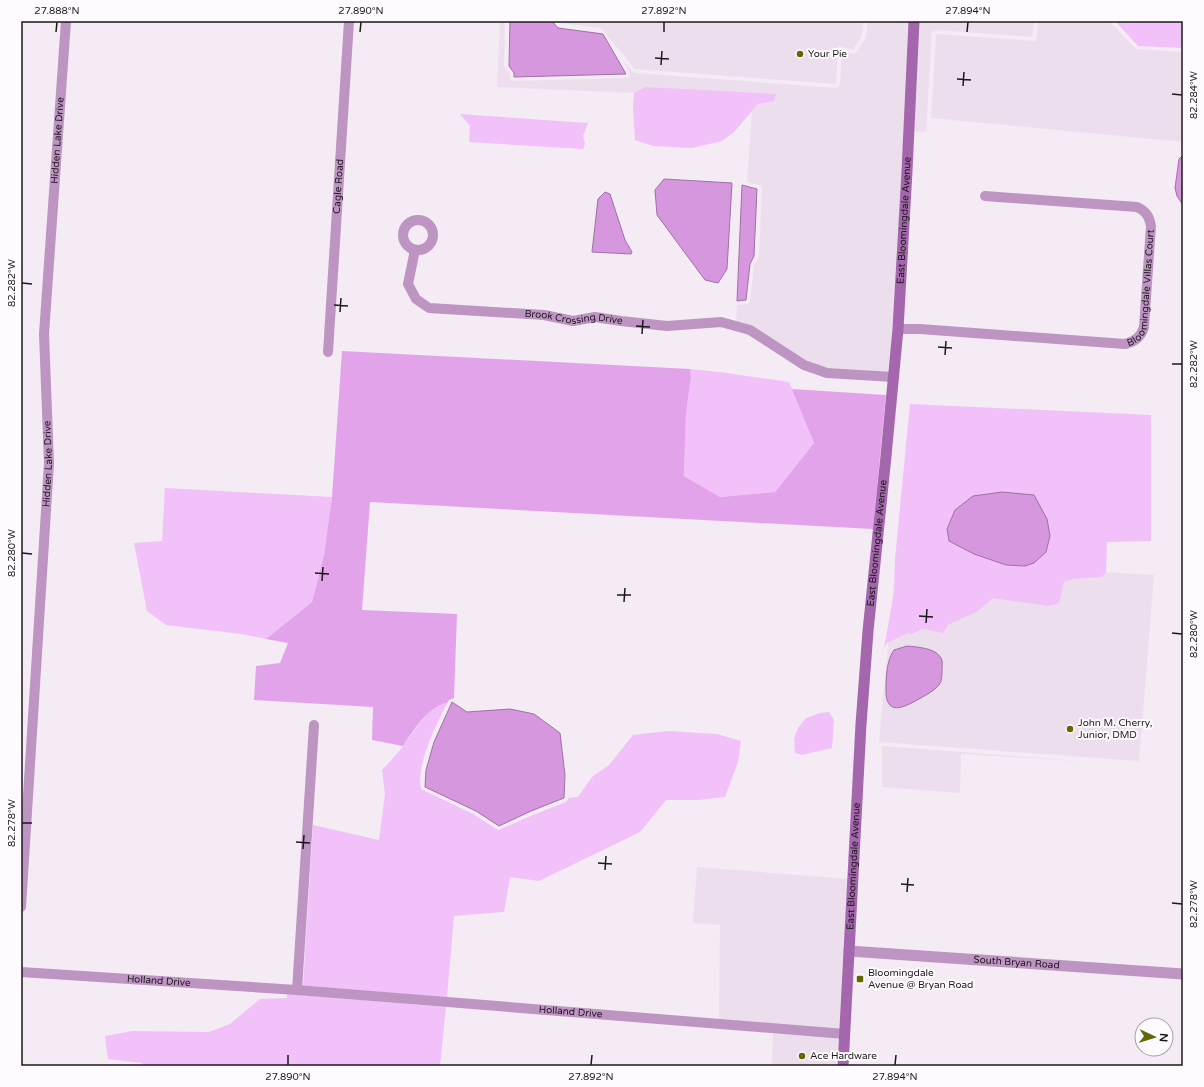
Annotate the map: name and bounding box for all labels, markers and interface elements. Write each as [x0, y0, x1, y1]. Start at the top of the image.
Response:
text: 27.888°N [34, 5, 80, 17]
text: 27.890°N [338, 5, 384, 17]
text: 27.892°N [641, 5, 687, 17]
text: 27.894°N [945, 5, 991, 17]
place label: Your Pie [808, 48, 847, 60]
marker: Your Pie [795, 49, 805, 59]
text: 82.284°W [1188, 71, 1200, 119]
street label: Hidden Lake Drive [49, 96, 67, 184]
street label: East Bloomingdale Avenue [895, 156, 914, 284]
street label: Cagle Road [331, 159, 346, 214]
street label: Bloomingdale Villas Court [1125, 229, 1157, 349]
text: 82.282°W [6, 259, 18, 307]
street label: Brook Crossing Drive [524, 308, 624, 327]
text: 82.282°W [1188, 340, 1200, 388]
street label: Hidden Lake Drive [40, 420, 55, 508]
street label: East Bloomingdale Avenue [865, 479, 890, 607]
text: 82.280°W [6, 529, 18, 577]
text: 82.280°W [1188, 610, 1200, 658]
place label: John M. Cherry, Junior, DMD [1078, 717, 1152, 741]
marker: John M. Cherry, Junior, DMD [1065, 724, 1075, 734]
text: 82.278°W [6, 799, 18, 847]
street label: East Bloomingdale Avenue [844, 802, 863, 930]
text: 82.278°W [1188, 880, 1200, 928]
street label: South Bryan Road [973, 954, 1060, 971]
place label: Bloomingdale Avenue @ Bryan Road [868, 967, 973, 991]
street label: Holland Drive [126, 973, 191, 989]
marker: Bloomingdale Avenue @ Bryan Road [855, 974, 865, 984]
street label: Holland Drive [538, 1003, 603, 1021]
north arrow [1134, 1017, 1174, 1057]
text: N [1157, 1033, 1170, 1043]
place label: Ace Hardware [810, 1050, 877, 1062]
marker: Ace Hardware [797, 1051, 807, 1061]
text: 27.890°N [265, 1071, 311, 1083]
text: 27.892°N [568, 1071, 614, 1083]
text: 27.894°N [872, 1071, 918, 1083]

